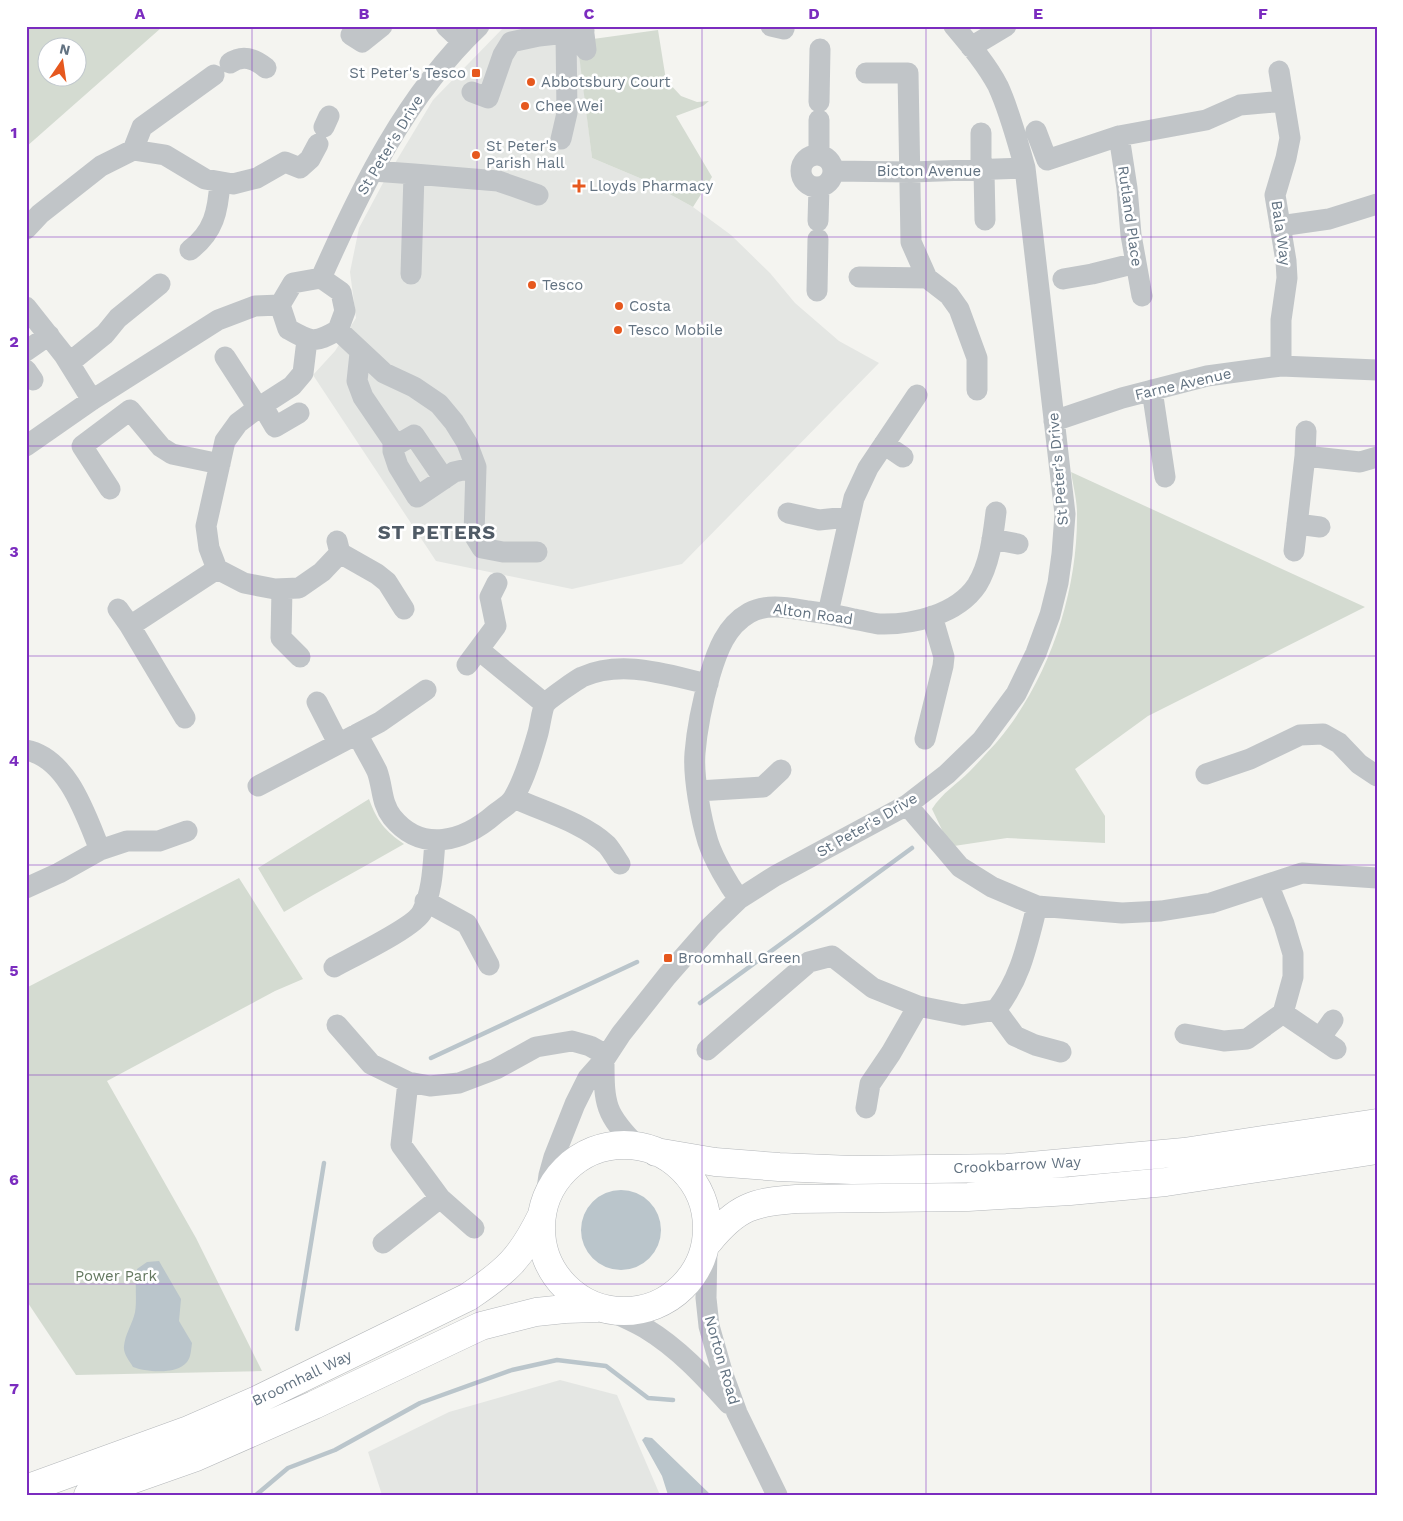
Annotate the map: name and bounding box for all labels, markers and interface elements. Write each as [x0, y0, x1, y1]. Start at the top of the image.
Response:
text: A [135, 4, 146, 23]
text: B [359, 4, 370, 23]
text: C [584, 4, 595, 23]
text: D [808, 4, 820, 23]
text: E [1033, 4, 1043, 23]
text: F [1258, 4, 1268, 23]
north arrow [38, 38, 88, 88]
text: N [58, 40, 72, 58]
place label: St Peter's Tesco [349, 64, 466, 82]
marker: St Peter's Tesco [470, 67, 482, 79]
place label: Abbotsbury Court [541, 73, 671, 91]
marker: Abbotsbury Court [525, 76, 537, 88]
street label: St Peter's Drive [353, 92, 427, 198]
place label: Chee Wei [535, 97, 603, 115]
marker: Chee Wei [519, 100, 531, 112]
text: 1 [11, 123, 17, 142]
place label: St Peter's Parish Hall [486, 137, 565, 172]
marker: St Peter's Parish Hall [470, 149, 482, 161]
street label: Bicton Avenue [877, 162, 981, 180]
street label: Rutland Place [1114, 164, 1146, 268]
place label: Lloyds Pharmacy [589, 177, 713, 195]
marker: Lloyds Pharmacy [573, 180, 585, 192]
street label: Bala Way [1268, 199, 1294, 267]
place label: Tesco [542, 276, 583, 294]
marker: Tesco [526, 279, 538, 291]
place label: Costa [629, 297, 671, 315]
marker: Costa [613, 300, 625, 312]
place label: Tesco Mobile [628, 321, 723, 339]
marker: Tesco Mobile [612, 324, 624, 336]
text: 2 [9, 332, 19, 351]
street label: Farne Avenue [1133, 364, 1233, 404]
street label: St Peter's Drive [1044, 412, 1072, 526]
district label: ST PETERS [378, 520, 496, 544]
text: 3 [9, 542, 19, 561]
street label: Alton Road [772, 599, 854, 629]
text: 4 [9, 751, 19, 770]
street label: St Peter's Drive [813, 789, 921, 861]
place label: Broomhall Green [678, 949, 801, 967]
marker: Broomhall Green [662, 952, 674, 964]
text: 5 [9, 961, 19, 980]
street label: Crookbarrow Way [953, 1153, 1082, 1177]
text: 6 [9, 1170, 19, 1189]
park label: Power Park [75, 1267, 157, 1285]
street label: Norton Road [701, 1313, 743, 1407]
street label: Broomhall Way [249, 1346, 355, 1410]
text: 7 [9, 1379, 19, 1398]

